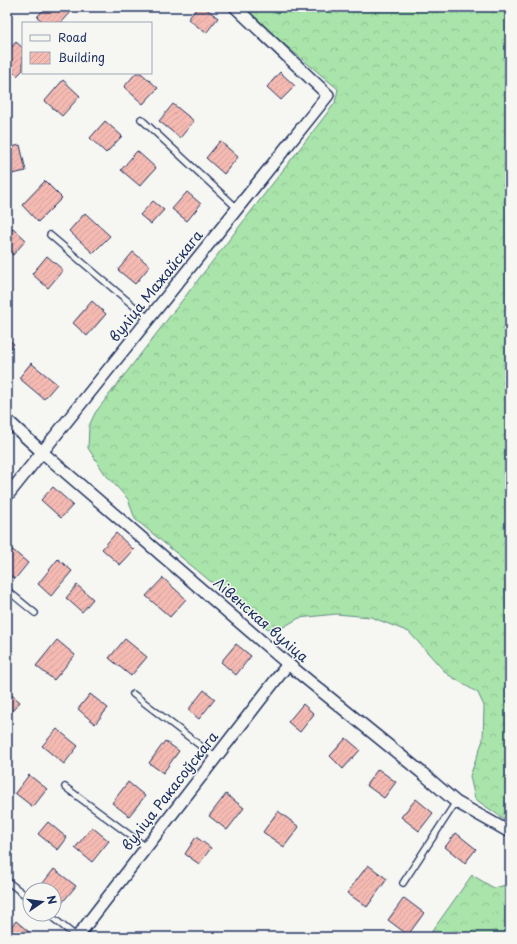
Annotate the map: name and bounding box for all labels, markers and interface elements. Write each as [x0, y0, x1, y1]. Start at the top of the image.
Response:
legend [22, 22, 152, 74]
text: Road [58, 28, 87, 46]
text: Building [58, 48, 105, 66]
street label: вуліца Мажайскага [104, 225, 207, 346]
street label: Лівенская вуліца [209, 572, 314, 667]
street label: вуліца Ракасоўскага [116, 727, 223, 855]
north arrow [22, 882, 62, 922]
text: N [43, 893, 62, 906]

